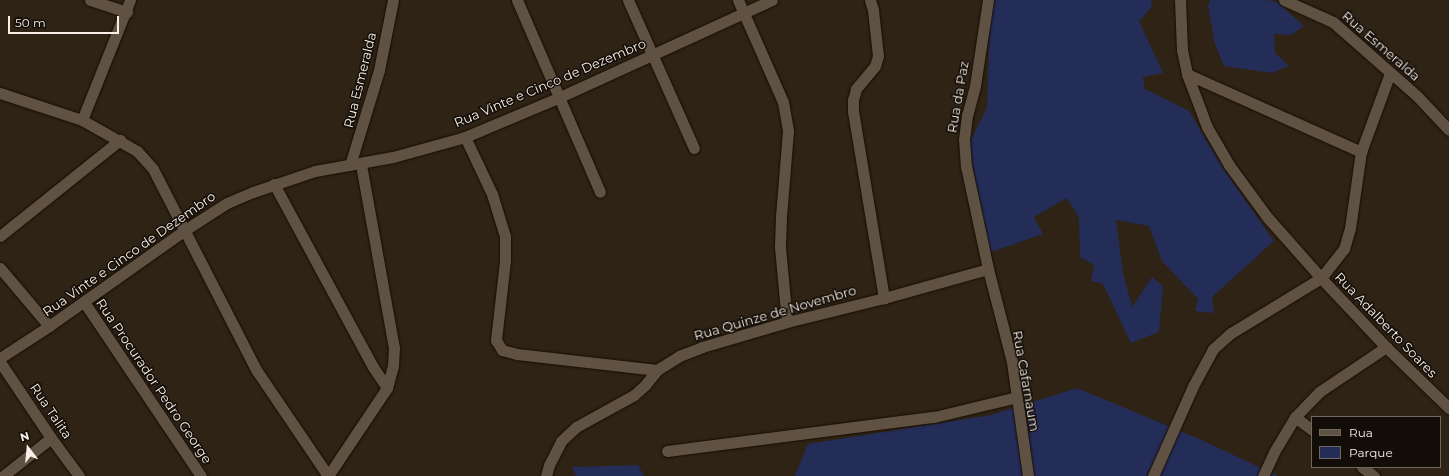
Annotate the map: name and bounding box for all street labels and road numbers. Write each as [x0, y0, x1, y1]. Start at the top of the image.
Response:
street label: Rua Esmeralda [1339, 8, 1423, 84]
street label: Rua Esmeralda [341, 31, 379, 129]
street label: Rua Vinte e Cinco de Dezembro [452, 35, 648, 131]
street label: Rua da Paz [944, 60, 972, 134]
street label: Rua Vinte e Cinco de Dezembro [40, 188, 218, 320]
street label: Rua Adalberto Soares [1332, 269, 1440, 381]
street label: Rua Quinze de Novembro [692, 282, 858, 344]
street label: Rua Procurador Pedro George [93, 296, 215, 466]
street label: Rua Cafarnaum [1009, 329, 1043, 433]
street label: Rua Talita [27, 380, 75, 442]

